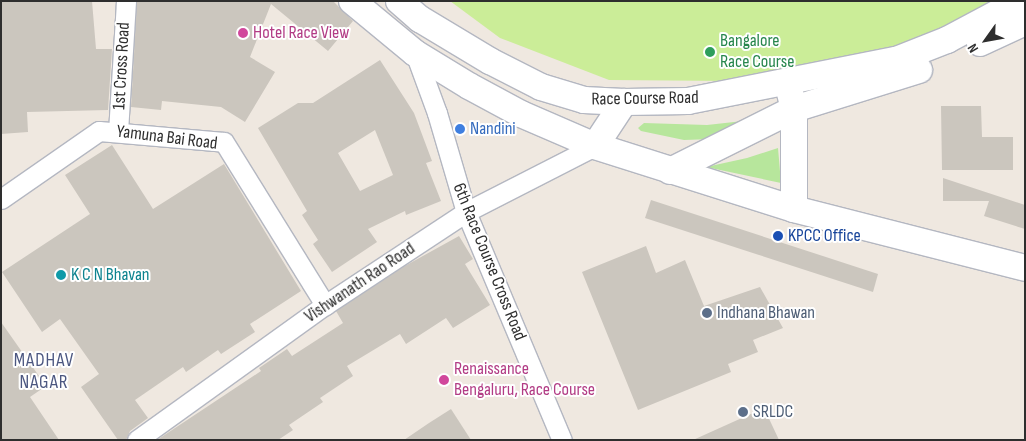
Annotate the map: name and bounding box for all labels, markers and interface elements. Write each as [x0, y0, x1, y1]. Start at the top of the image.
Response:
north arrow [961, 15, 1011, 65]
street label: 1st Cross Road [109, 22, 135, 110]
place label: Hotel Race View [253, 22, 349, 44]
marker: Hotel Race View [237, 27, 249, 39]
place label: Bangalore Race Course [720, 31, 794, 74]
text: N [964, 41, 982, 56]
marker: Bangalore Race Course [704, 46, 716, 58]
street label: Race Course Road [591, 87, 699, 111]
place label: Nandini [470, 118, 516, 140]
street label: Yamuna Bai Road [115, 121, 219, 155]
marker: Nandini [454, 123, 466, 135]
street label: 6th Race Course Cross Road [448, 180, 530, 344]
place label: KPCC Office [788, 225, 861, 247]
marker: KPCC Office [772, 230, 784, 242]
street label: Vishwanath Rao Road [301, 238, 419, 328]
place label: K C N Bhavan [71, 264, 150, 286]
marker: K C N Bhavan [55, 269, 67, 281]
place label: Indhana Bhawan [717, 302, 815, 324]
marker: Indhana Bhawan [701, 307, 713, 319]
district label: MADHAV NAGAR [13, 350, 75, 394]
place label: Renaissance Bengaluru, Race Course [454, 359, 595, 402]
marker: Renaissance Bengaluru, Race Course [438, 374, 450, 386]
place label: SRLDC [753, 401, 793, 423]
marker: SRLDC [737, 406, 749, 418]

